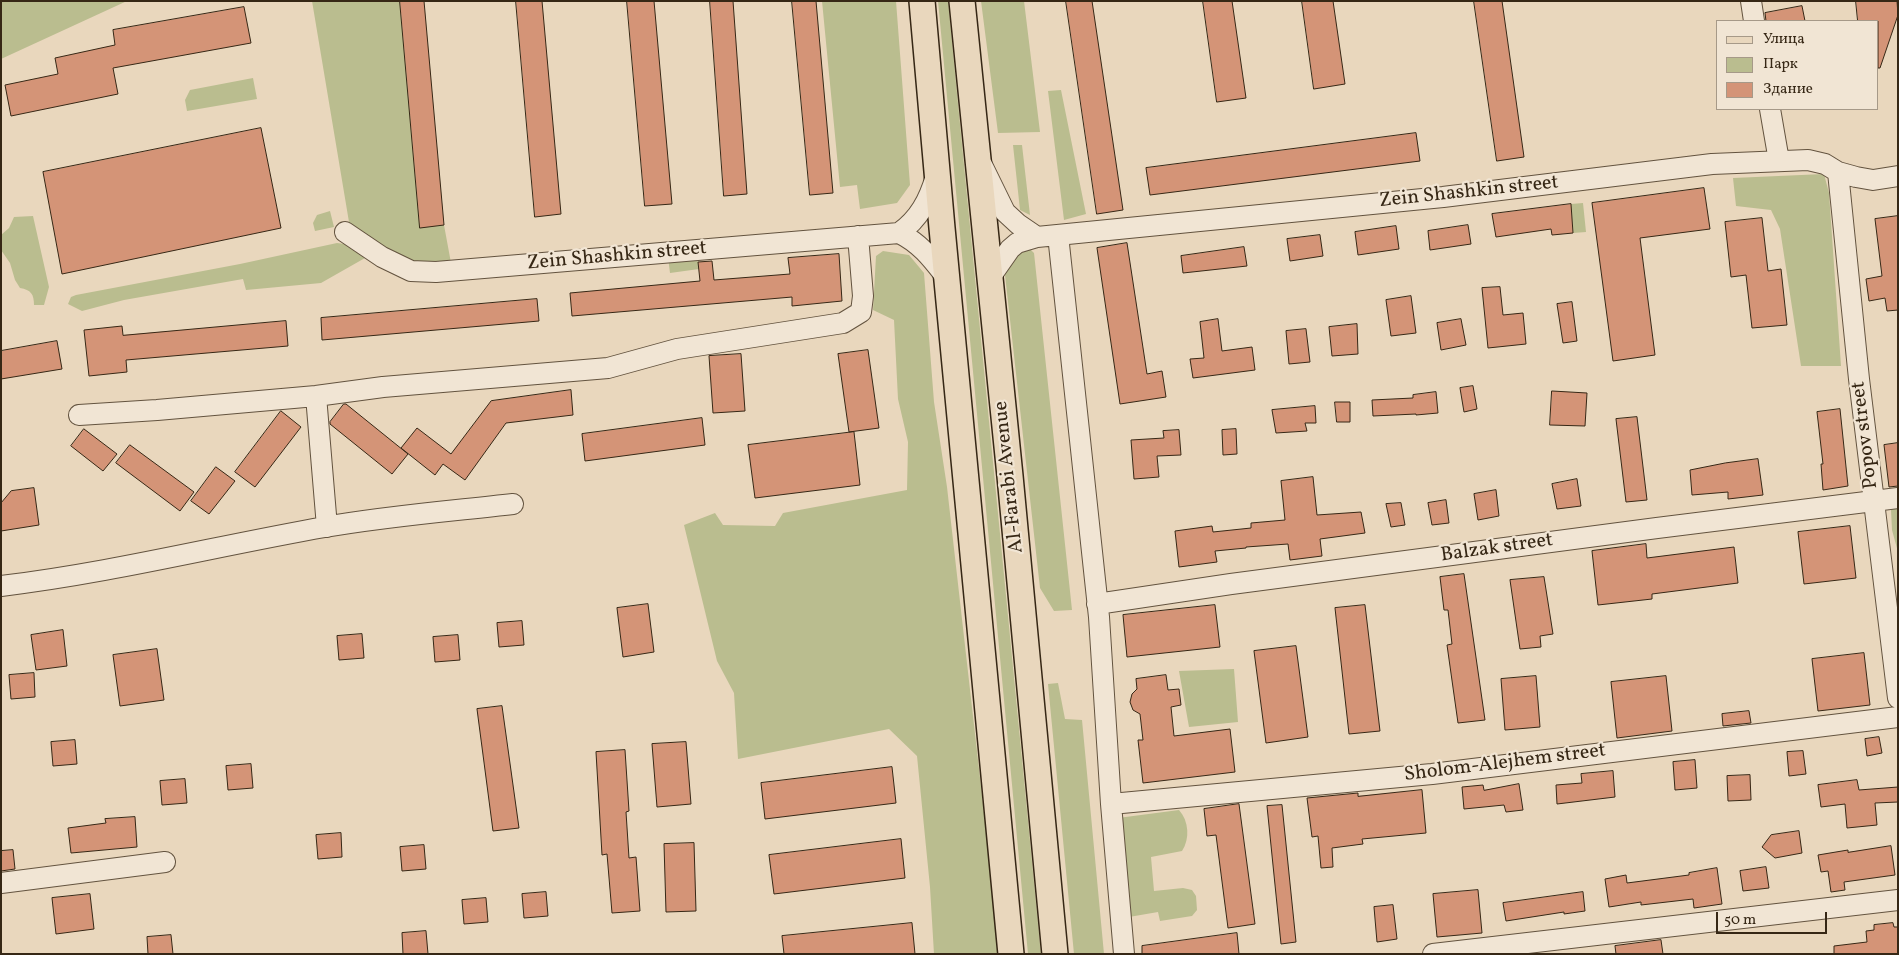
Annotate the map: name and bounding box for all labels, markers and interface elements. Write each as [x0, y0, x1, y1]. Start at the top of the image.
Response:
legend [1716, 20, 1879, 110]
text: Улица [1763, 29, 1805, 50]
text: Парк [1763, 54, 1798, 75]
text: Здание [1763, 79, 1813, 100]
street label: Zein Shashkin street [1378, 172, 1560, 214]
street label: Zein Shashkin street [526, 237, 708, 277]
street label: Popov street [1847, 380, 1885, 490]
street label: Al-Farabi Avenue [990, 400, 1030, 554]
street label: Balzak street [1439, 529, 1555, 569]
street label: Sholom-Alejhem street [1403, 740, 1607, 788]
scale bar [1719, 902, 1830, 934]
text: 50 m [1724, 910, 1756, 931]

